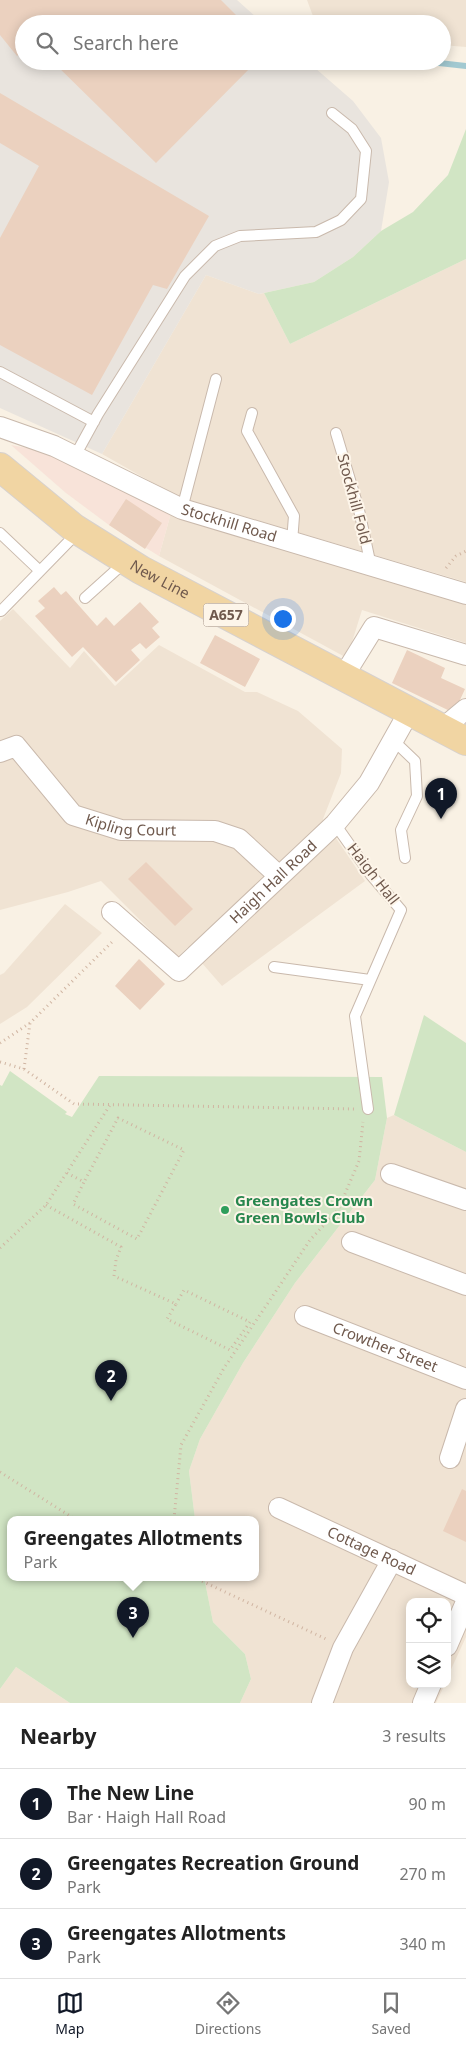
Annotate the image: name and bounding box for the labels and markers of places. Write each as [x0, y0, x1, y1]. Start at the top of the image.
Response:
pin: 1 [425, 778, 457, 819]
place label: Greengates Crown Green Bowls Club [235, 1190, 373, 1227]
marker: Greengates Crown Green Bowls Club [219, 1204, 231, 1216]
pin: 2 [95, 1360, 127, 1401]
pin: 3 [117, 1597, 149, 1638]

